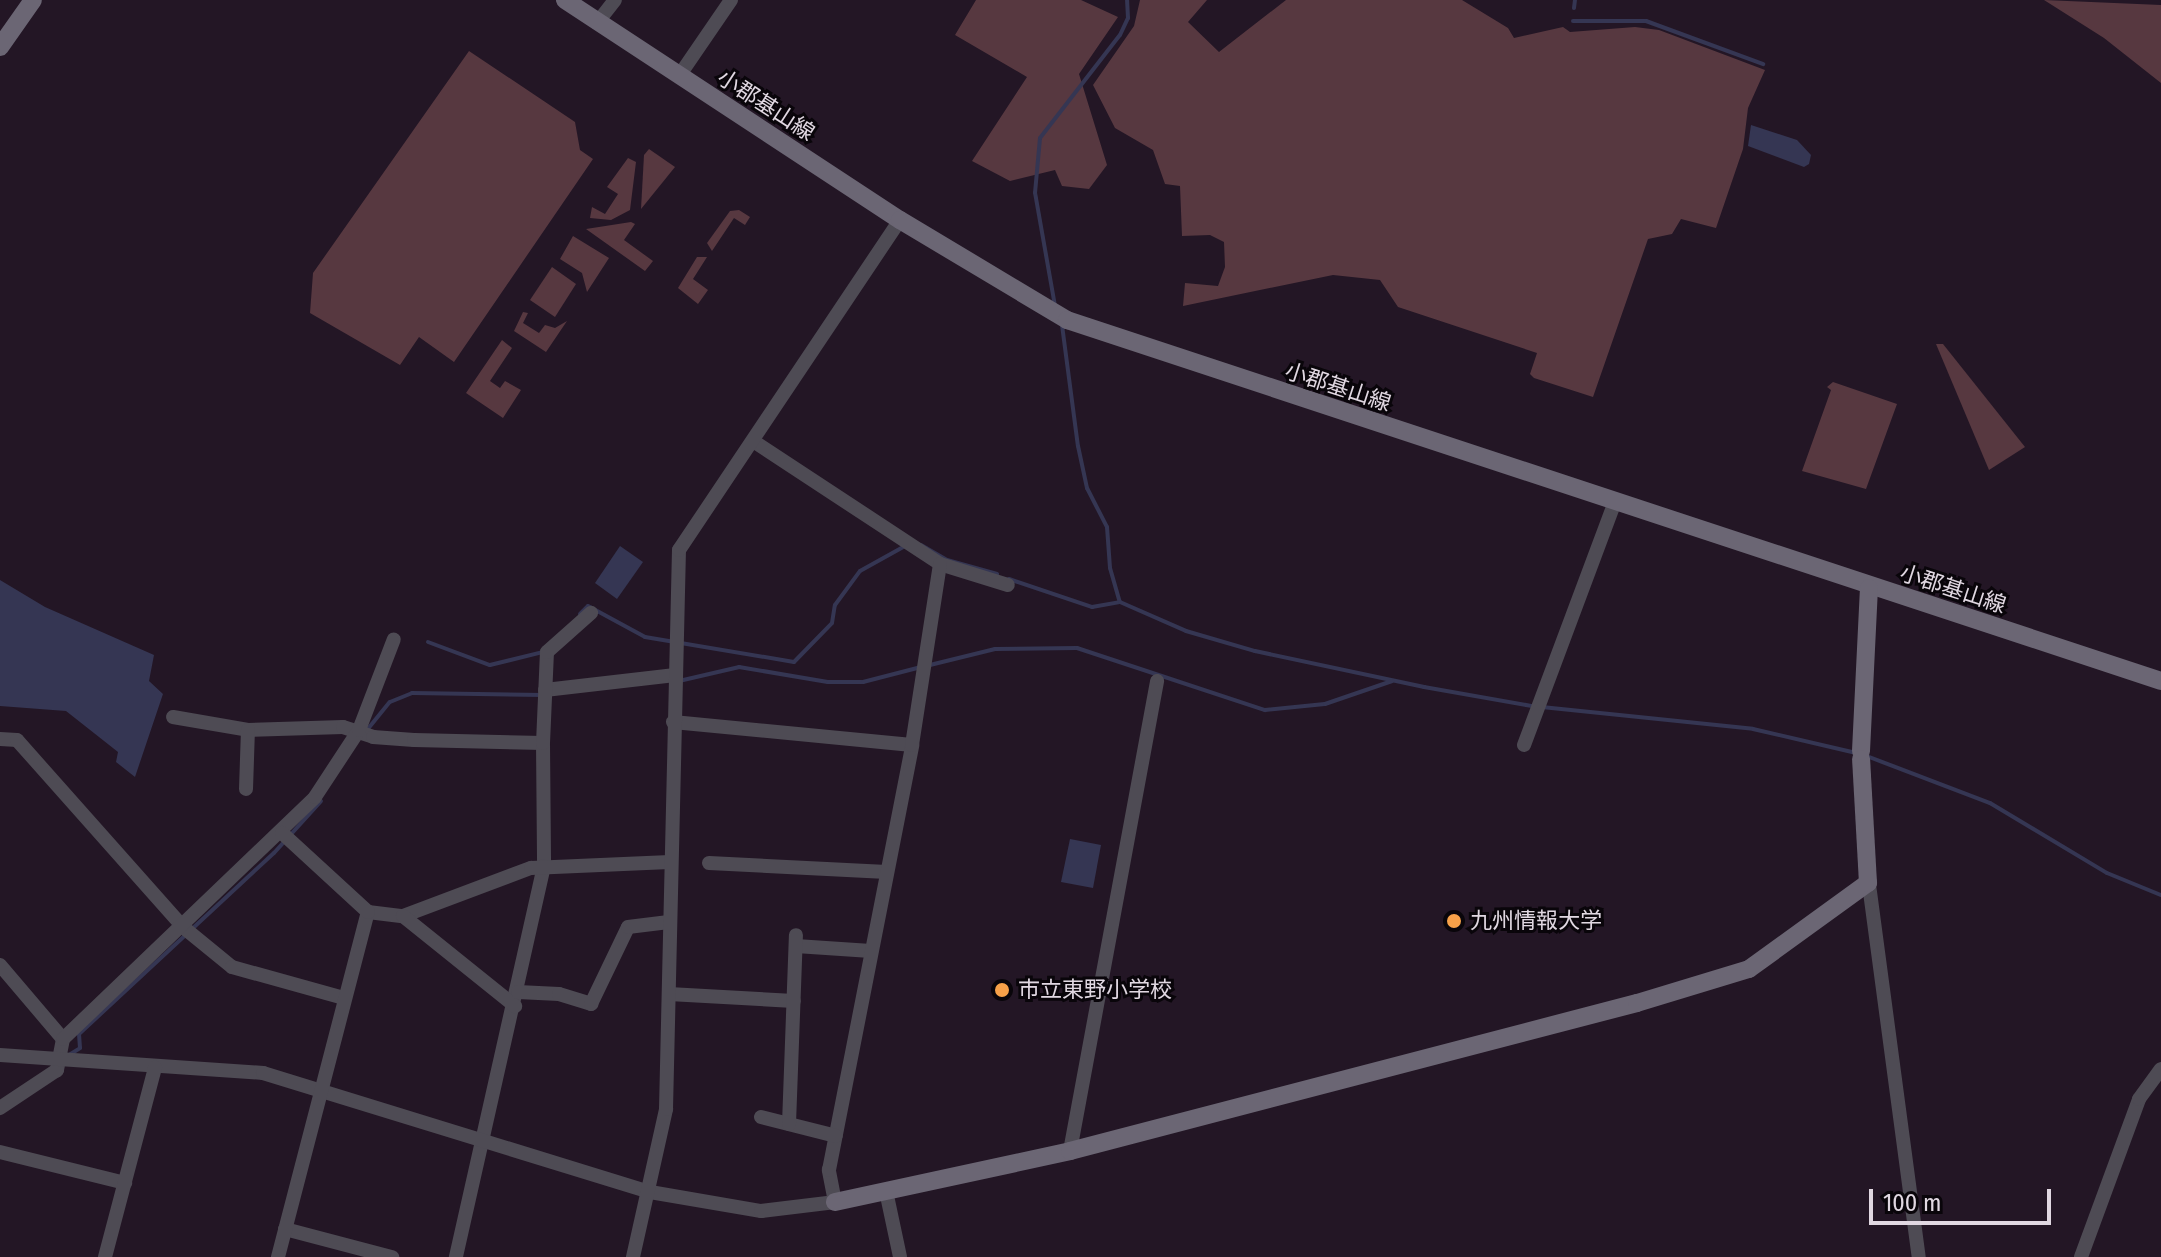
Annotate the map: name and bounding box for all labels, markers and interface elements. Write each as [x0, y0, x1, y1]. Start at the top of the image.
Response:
street label: 小郡基山線 [713, 64, 819, 146]
street label: 小郡基山線 [1282, 357, 1394, 417]
street label: 小郡基山線 [1897, 559, 2009, 619]
place label: 九州情報大学 [1470, 908, 1602, 934]
marker: 九州情報大学 [1445, 912, 1463, 930]
place label: 市立東野小学校 [1018, 977, 1172, 1003]
marker: 市立東野小学校 [993, 981, 1011, 999]
scale bar [1873, 1173, 2055, 1223]
text: 100 m [1883, 1189, 1941, 1217]

